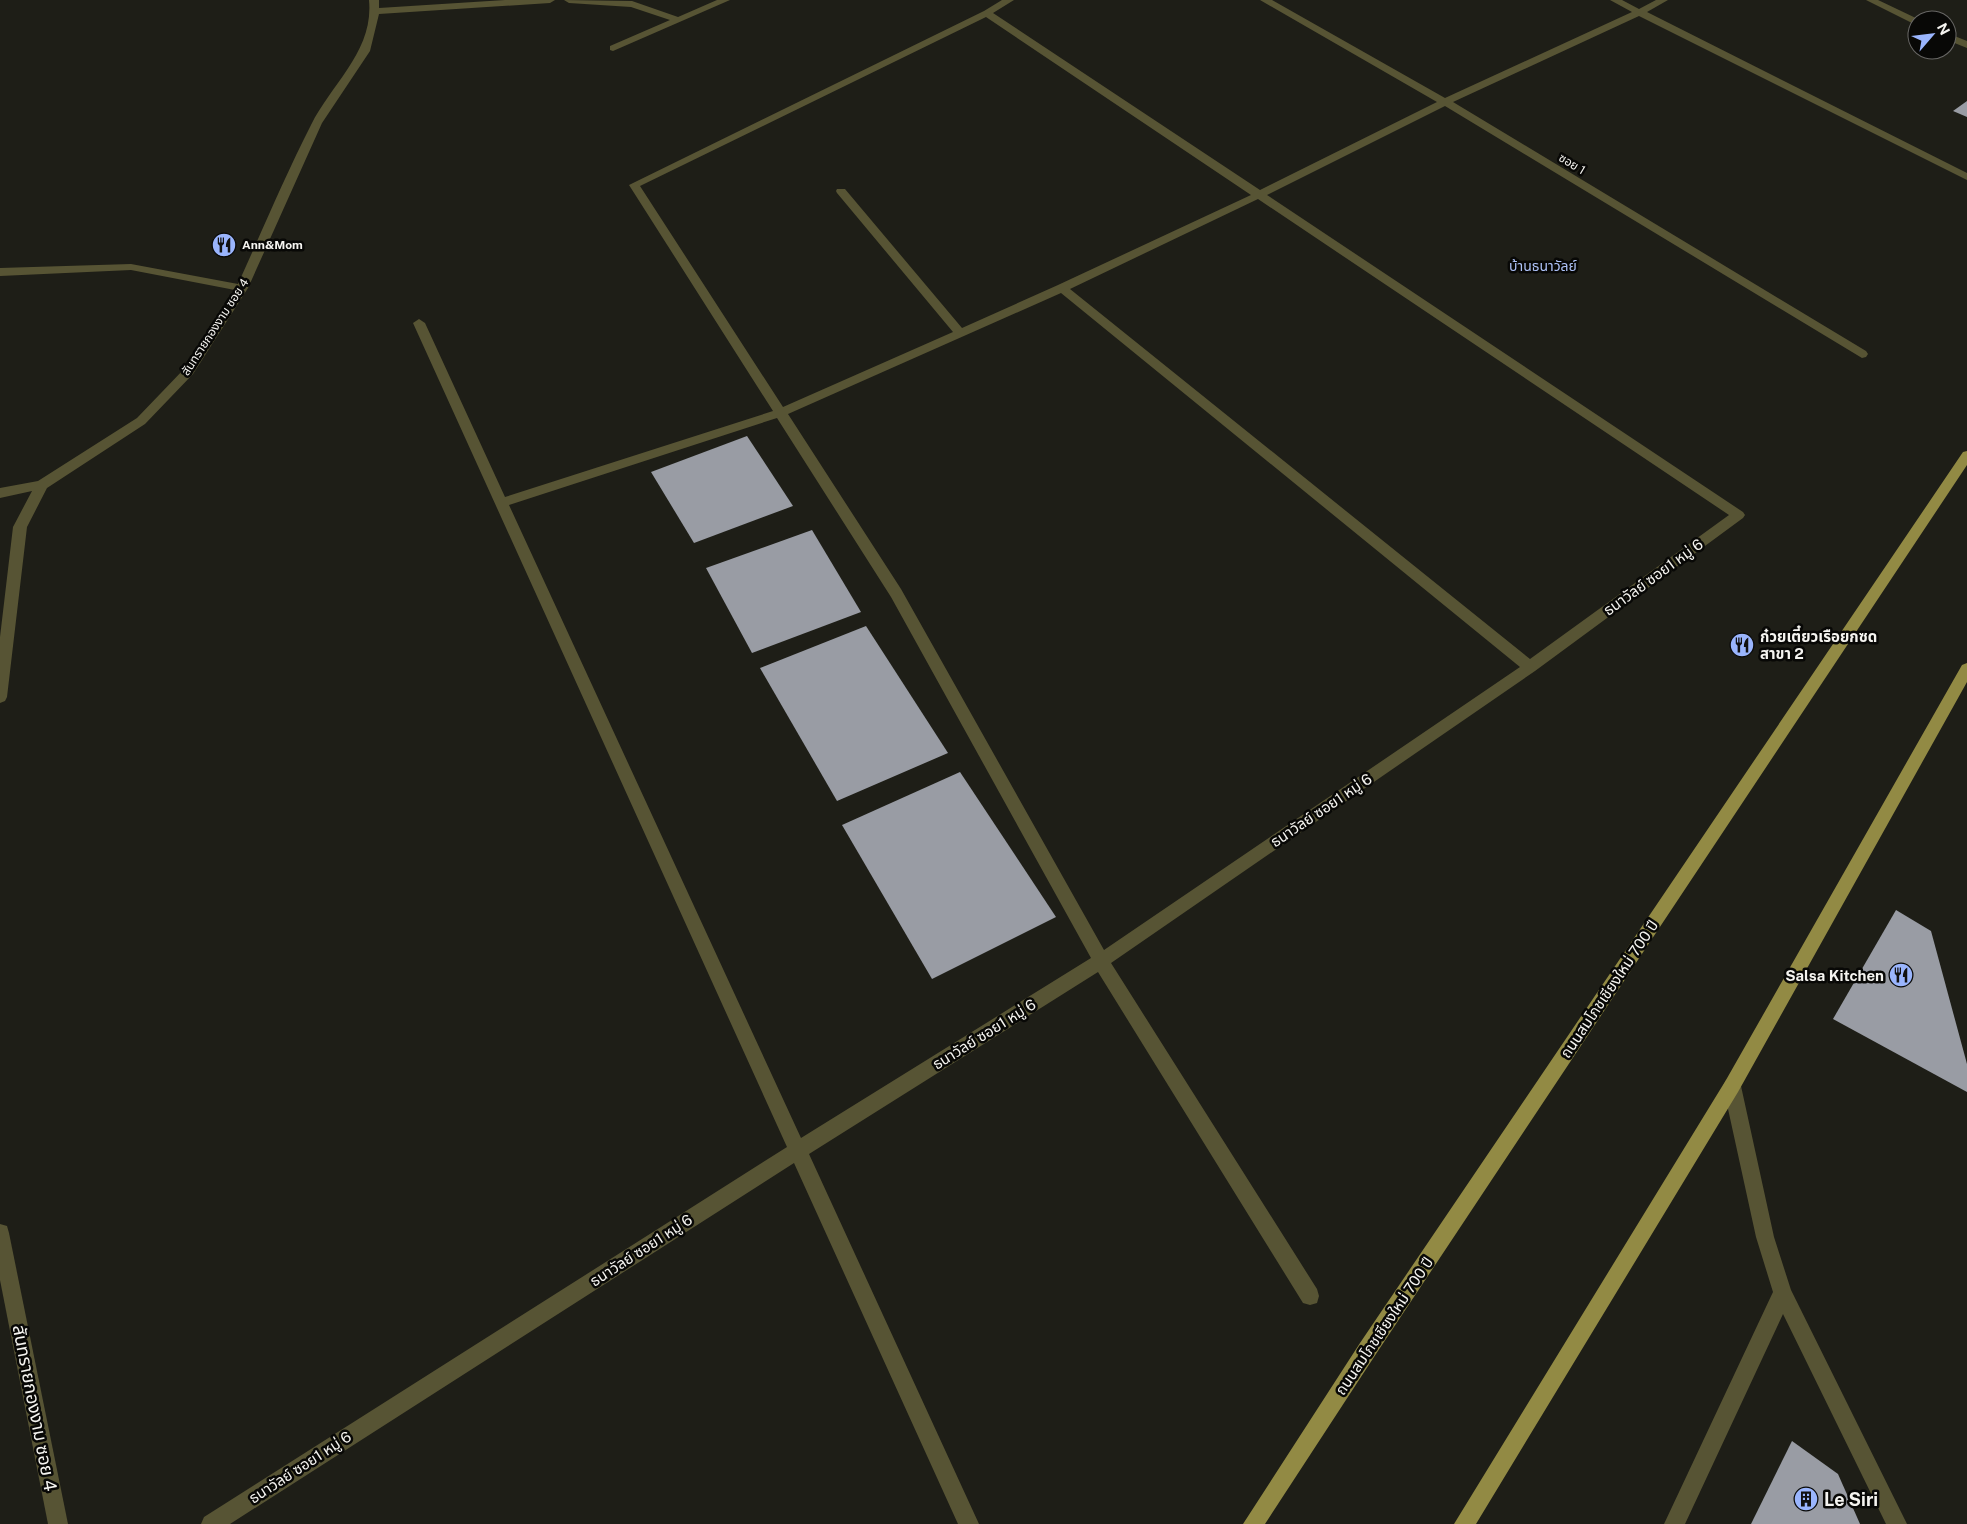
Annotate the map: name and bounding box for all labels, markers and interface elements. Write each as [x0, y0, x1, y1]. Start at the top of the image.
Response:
north arrow [1907, 10, 1957, 60]
text: N [1934, 20, 1953, 37]
street label: ซอย 1 [1556, 151, 1588, 177]
restaurant icon: Ann&Mom [211, 232, 237, 258]
place label: Ann&Mom [242, 238, 303, 252]
district label: บ้านธนาวัลย์ [1509, 258, 1577, 274]
street label: สันทรายกองงาม ซอย 4 [178, 276, 252, 378]
street label: ธนาวัลย์ ซอย1 หมู่ 6 [1600, 535, 1707, 620]
place label: ก๋วยเตี๋ยวเรือยกซด สาขา 2 [1760, 625, 1877, 662]
restaurant icon: ก๋วยเตี๋ยวเรือยกซด สาขา 2 [1729, 632, 1755, 658]
street label: ธนาวัลย์ ซอย1 หมู่ 6 [1267, 770, 1375, 851]
street label: ถนนสมโภชเชียงใหม่ 700 ปี [1557, 917, 1661, 1061]
restaurant icon: Salsa Kitchen [1888, 962, 1914, 988]
place label: Salsa Kitchen [1785, 967, 1884, 984]
street label: ธนาวัลย์ ซอย1 หมู่ 6 [929, 995, 1039, 1073]
street label: ธนาวัลย์ ซอย1 หมู่ 6 [587, 1211, 696, 1290]
street label: ถนนสมโภชเชียงใหม่ 700 ปี [1332, 1254, 1436, 1398]
street label: สันทรายกองงาม ซอย 4 [9, 1323, 61, 1493]
street label: ธนาวัลย์ ซอย1 หมู่ 6 [246, 1428, 355, 1507]
building icon: Le Siri [1793, 1486, 1819, 1512]
place label: Le Siri [1824, 1489, 1878, 1510]

